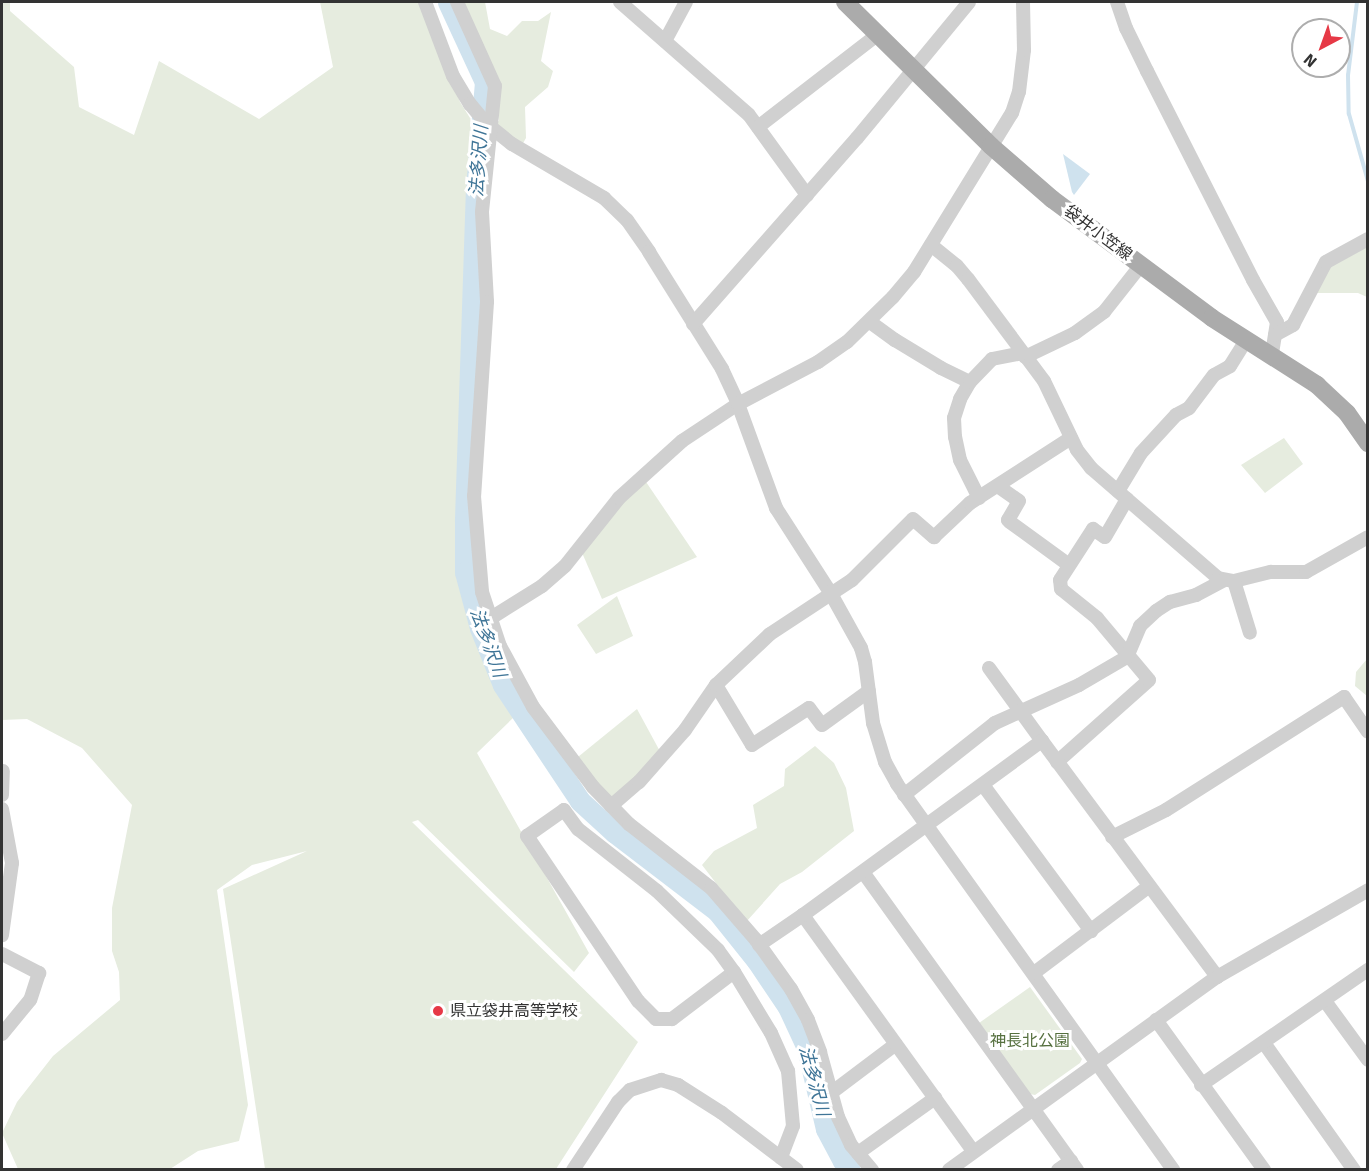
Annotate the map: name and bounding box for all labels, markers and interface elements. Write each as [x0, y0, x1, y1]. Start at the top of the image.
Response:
north arrow [1291, 18, 1351, 78]
text: N [1300, 49, 1321, 71]
water label: 法多沢川 [466, 124, 492, 198]
street label: 袋井小笠線 [1060, 201, 1136, 265]
water label: 法多沢川 [466, 605, 510, 681]
place label: 県立袋井高等学校 [450, 1001, 578, 1021]
marker: 県立袋井高等学校 [431, 1004, 445, 1018]
park label: 神長北公園 [990, 1031, 1070, 1051]
water label: 法多沢川 [794, 1043, 834, 1119]

